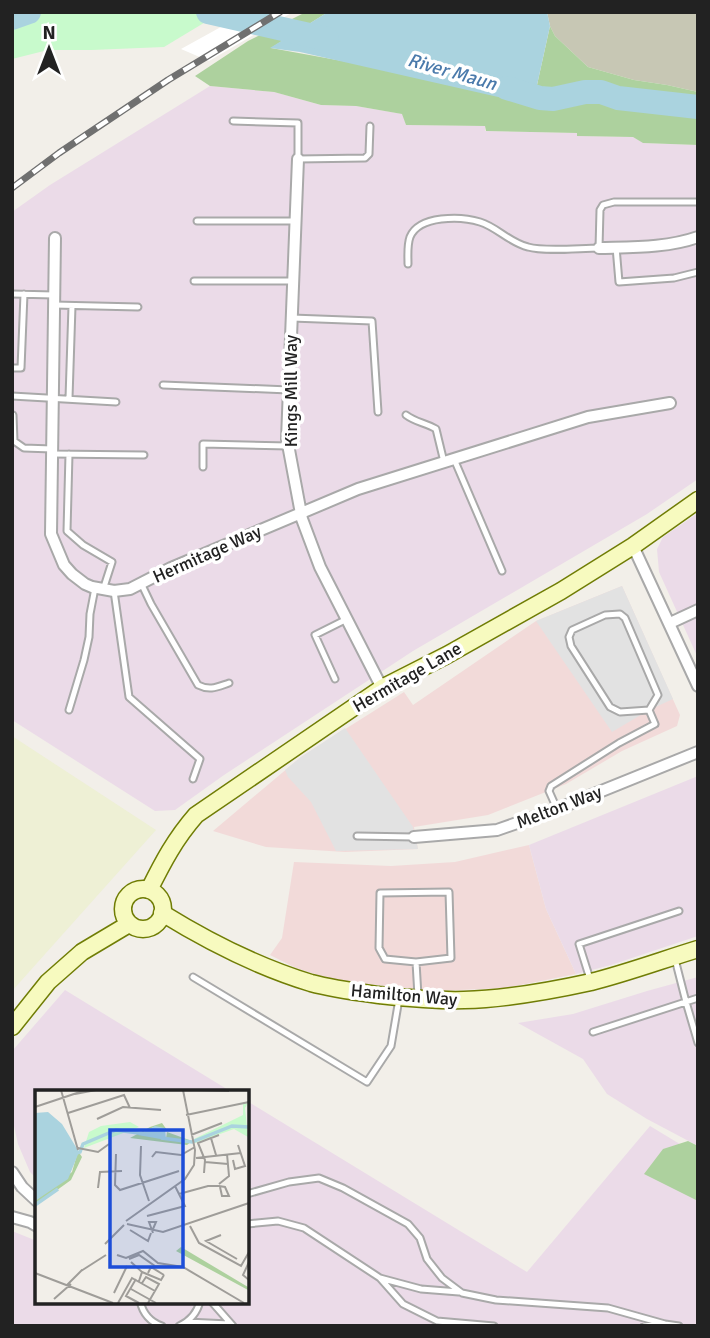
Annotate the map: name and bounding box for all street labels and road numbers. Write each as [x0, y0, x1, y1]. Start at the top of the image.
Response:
street label: Kings Mill Way [280, 334, 302, 447]
street label: Hermitage Way [149, 520, 265, 588]
street label: Hermitage Lane [349, 637, 465, 717]
street label: Melton Way [513, 780, 605, 833]
street label: Hamilton Way [350, 979, 459, 1011]

